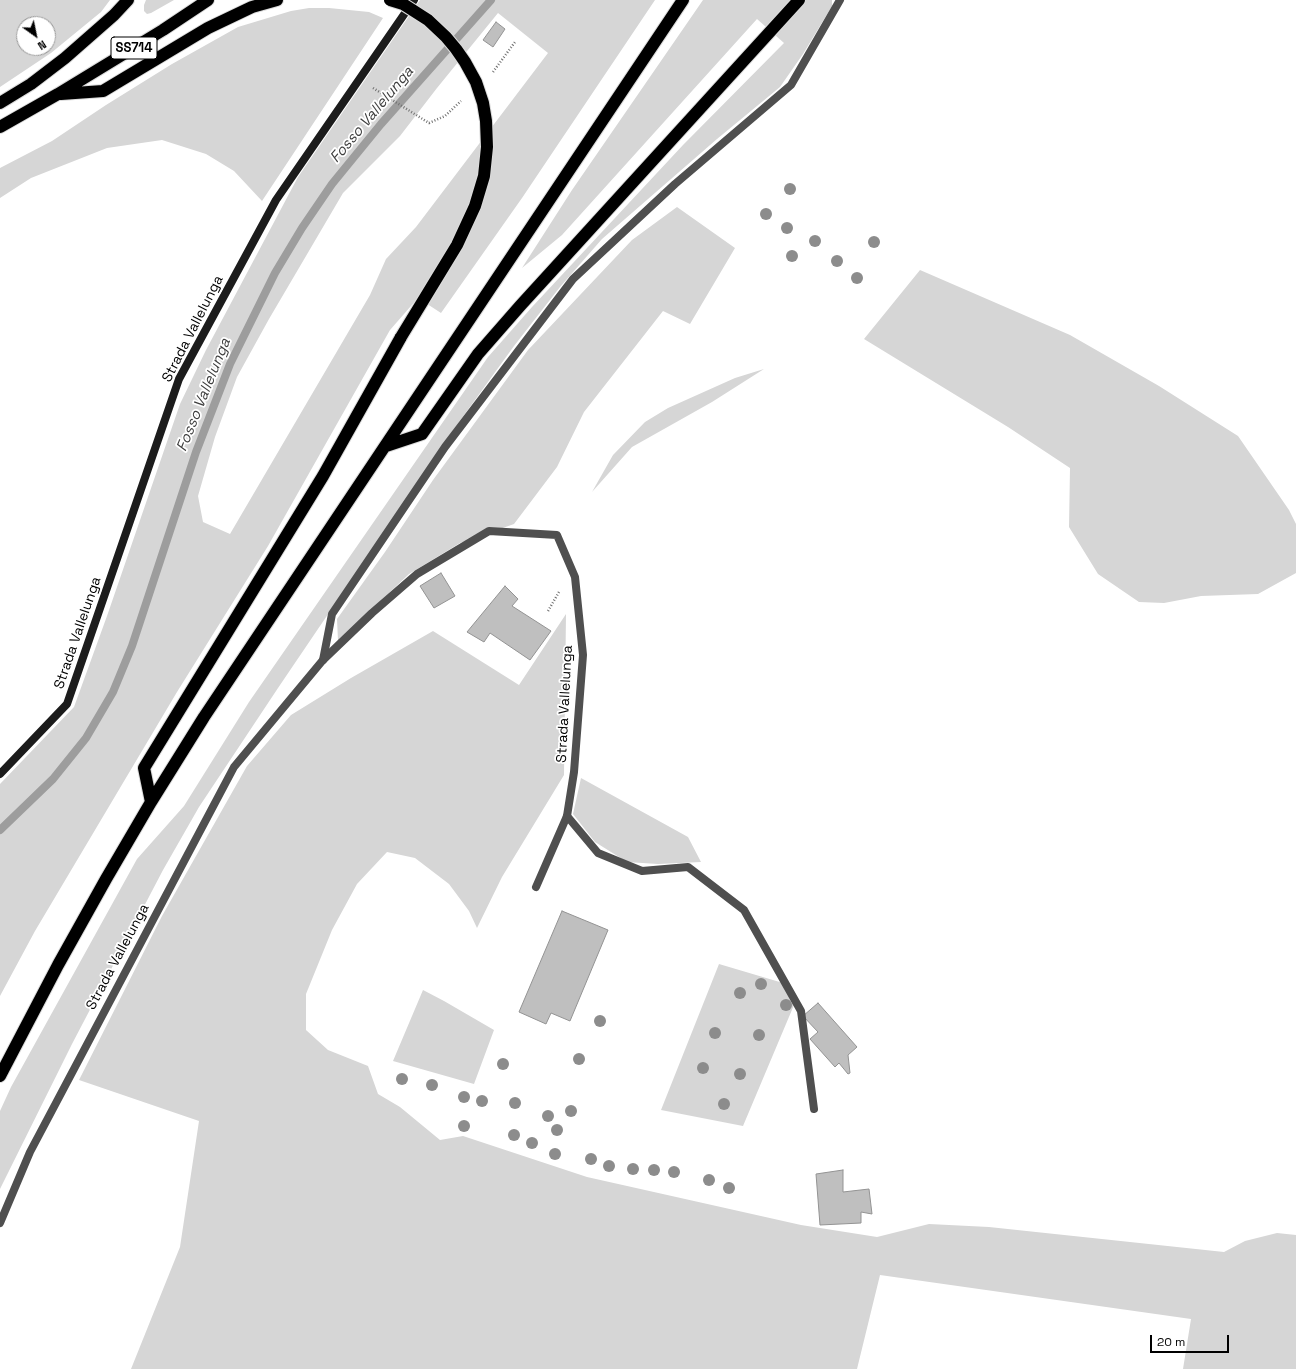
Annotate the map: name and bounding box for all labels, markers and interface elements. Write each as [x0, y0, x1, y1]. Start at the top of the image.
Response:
north arrow [16, 16, 56, 56]
text: N [35, 37, 49, 53]
road number: SS714 [111, 37, 157, 59]
water label: Fosso Vallelunga [326, 63, 418, 167]
street label: Strada Vallelunga [159, 273, 227, 385]
water label: Fosso Vallelunga [173, 336, 235, 454]
street label: Strada Vallelunga [51, 575, 105, 691]
street label: Strada Vallelunga [554, 645, 576, 763]
street label: Strada Vallelunga [83, 901, 153, 1013]
scale bar [1152, 1327, 1231, 1353]
text: 20 m [1157, 1334, 1185, 1350]

